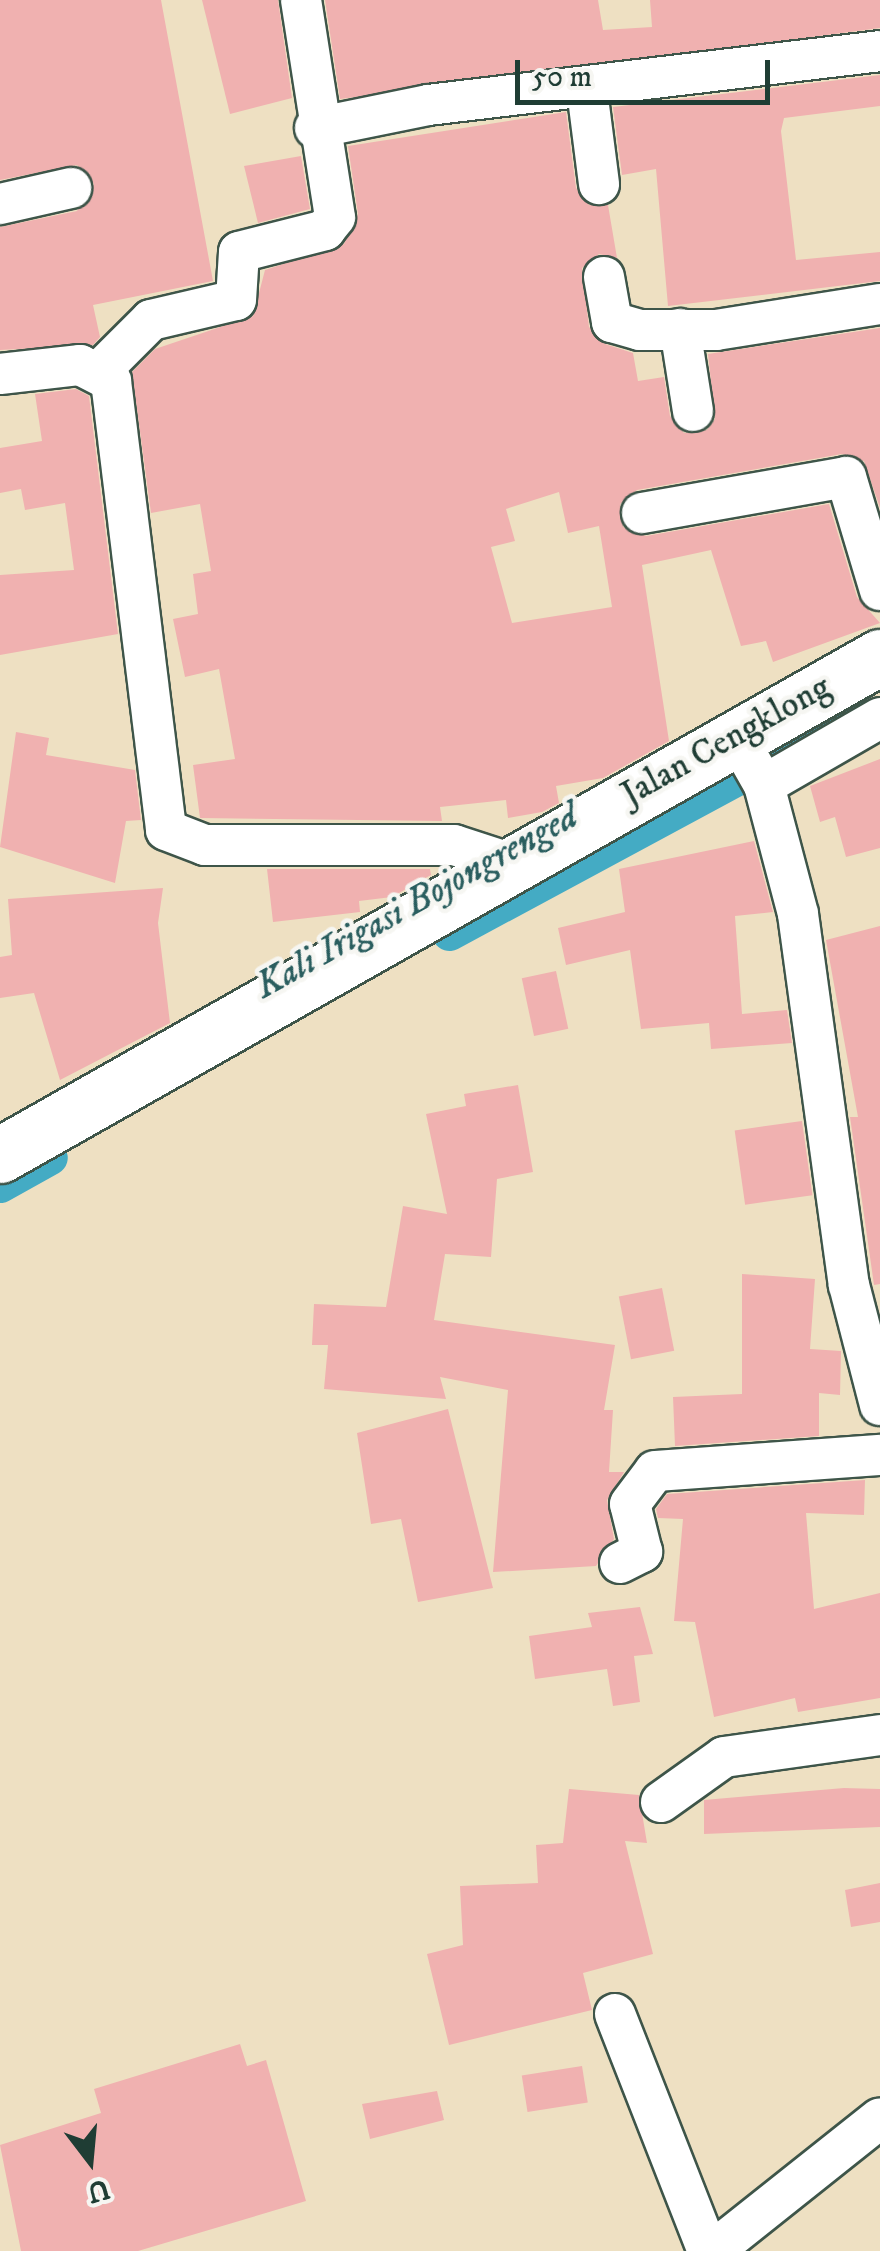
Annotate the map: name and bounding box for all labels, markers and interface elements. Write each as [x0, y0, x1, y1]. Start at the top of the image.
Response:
scale bar [520, 40, 775, 102]
text: 50 m [532, 59, 592, 96]
street label: Jalan Cengklong [614, 666, 838, 816]
water label: Kali Irigasi Bojongrenged [248, 794, 586, 1010]
north arrow [40, 2111, 140, 2211]
text: U [83, 2171, 114, 2210]

